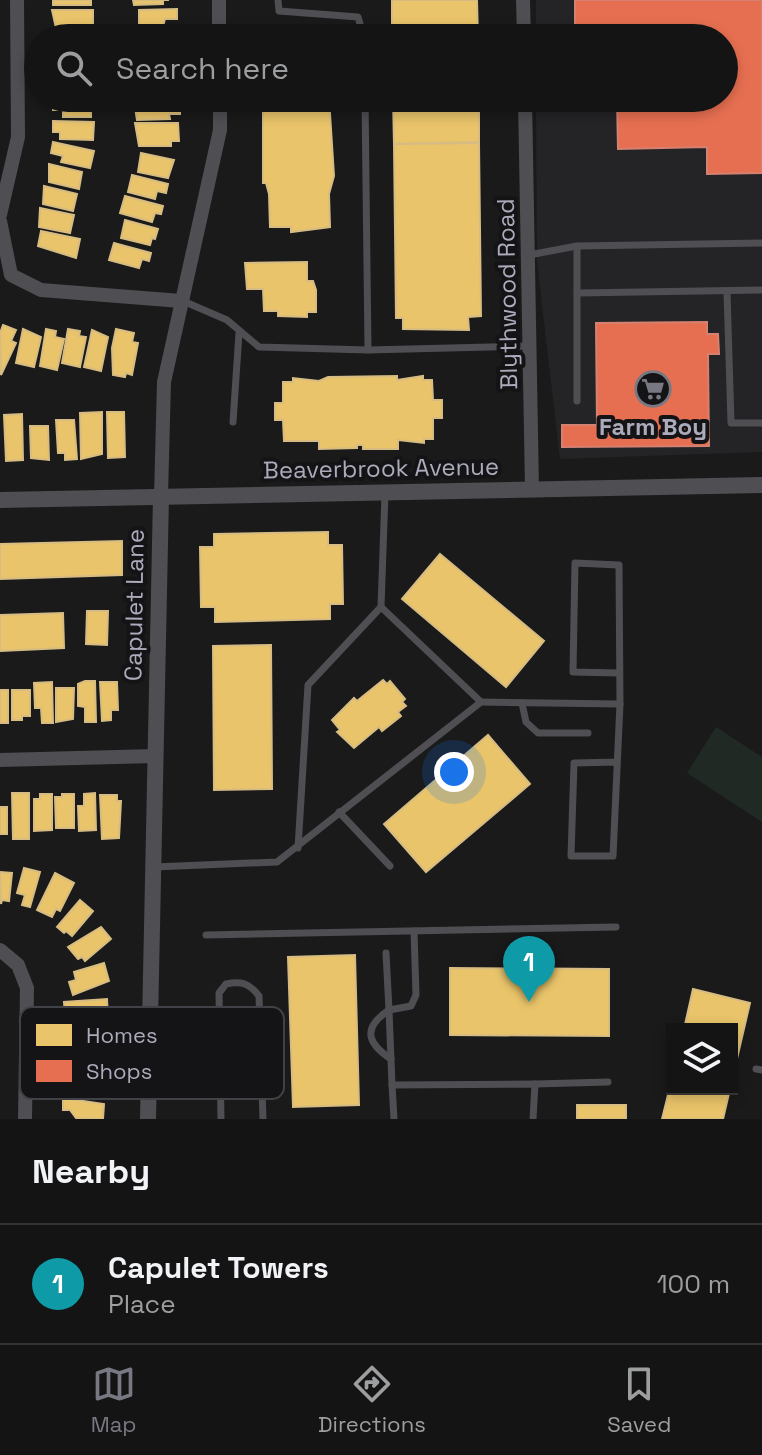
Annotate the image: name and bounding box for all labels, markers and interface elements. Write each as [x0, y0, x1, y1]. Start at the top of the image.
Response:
search box [24, 24, 738, 112]
icon: search [52, 46, 96, 90]
text: Search here [116, 49, 289, 88]
street label: Blythwood Road [490, 198, 524, 390]
supermarket icon: Farm Boy [634, 370, 672, 408]
place label: Farm Boy [599, 411, 707, 442]
street label: Beaverbrook Avenue [263, 450, 499, 486]
street label: Capulet Lane [117, 529, 151, 681]
your location [434, 752, 474, 792]
pin: 1 [503, 936, 555, 1002]
legend [20, 1007, 284, 1099]
text: Homes [86, 1021, 158, 1049]
map controls [666, 1023, 738, 1095]
button: layers [666, 1023, 738, 1095]
text: Shops [86, 1057, 152, 1085]
text: Nearby [32, 1150, 150, 1193]
text: Capulet Towers [108, 1248, 329, 1287]
text: 1 [52, 1267, 64, 1301]
text: 100 m [657, 1267, 730, 1301]
text: Place [108, 1287, 176, 1321]
tab: Map [91, 1362, 137, 1438]
tab: Directions [318, 1362, 426, 1438]
tab: Saved [607, 1362, 671, 1438]

